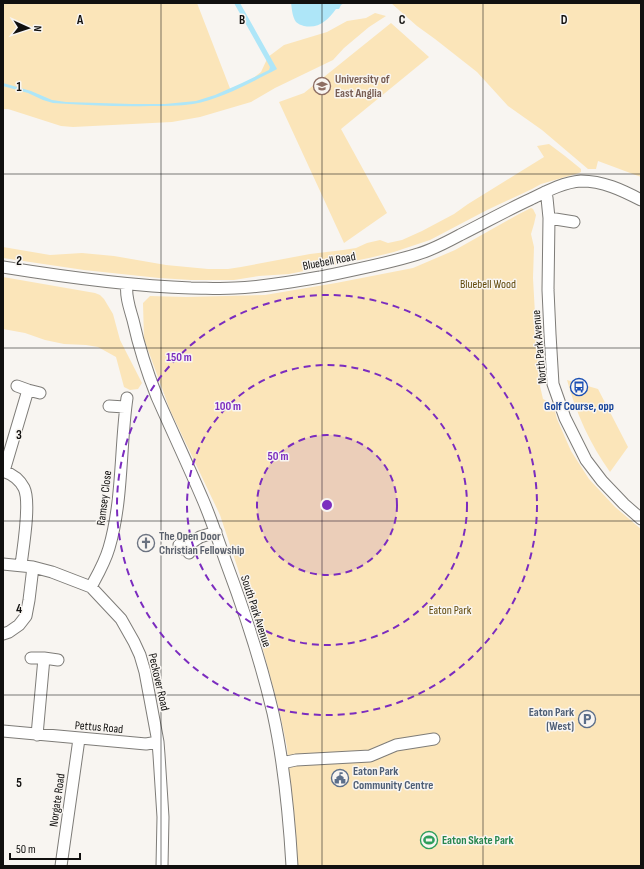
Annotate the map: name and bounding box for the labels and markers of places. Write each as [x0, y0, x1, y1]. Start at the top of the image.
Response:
place label: University of East Anglia [335, 72, 390, 101]
school or university icon: University of East Anglia [312, 76, 332, 96]
bus stop icon: Golf Course, opp [569, 377, 589, 397]
place label: Golf Course, opp [544, 399, 614, 414]
centre of rings [320, 498, 334, 512]
place label: The Open Door Christian Fellowship [159, 529, 245, 558]
church icon: The Open Door Christian Fellowship [136, 533, 156, 553]
place label: Eaton Park (West) [529, 705, 574, 734]
parking icon: Eaton Park (West) [577, 709, 597, 729]
place label: Eaton Park Community Centre [353, 764, 433, 793]
public building icon: Eaton Park Community Centre [330, 768, 350, 788]
sports icon: Eaton Skate Park [419, 830, 439, 850]
place label: Eaton Skate Park [442, 833, 514, 848]

